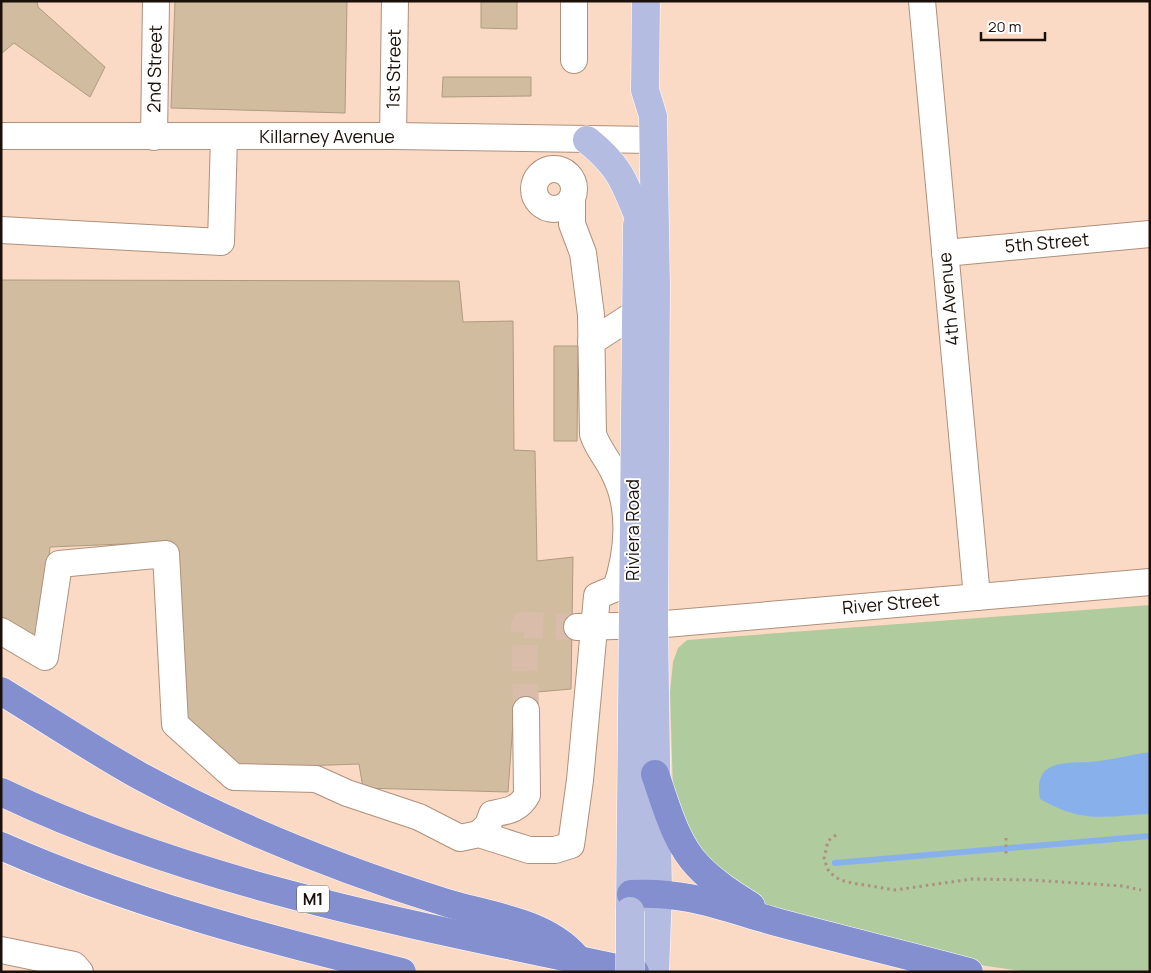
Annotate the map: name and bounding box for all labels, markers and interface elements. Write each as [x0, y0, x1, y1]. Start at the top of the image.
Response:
scale bar [981, 10, 1045, 42]
text: 20 m [988, 16, 1021, 37]
street label: 2nd Street [141, 25, 167, 113]
street label: 1st Street [380, 29, 406, 109]
street label: Killarney Avenue [259, 124, 395, 148]
street label: 5th Street [1004, 226, 1090, 258]
street label: 4th Avenue [932, 251, 964, 347]
street label: Riviera Road [620, 479, 644, 581]
street label: River Street [841, 587, 941, 619]
road number: M1 [297, 886, 329, 912]

